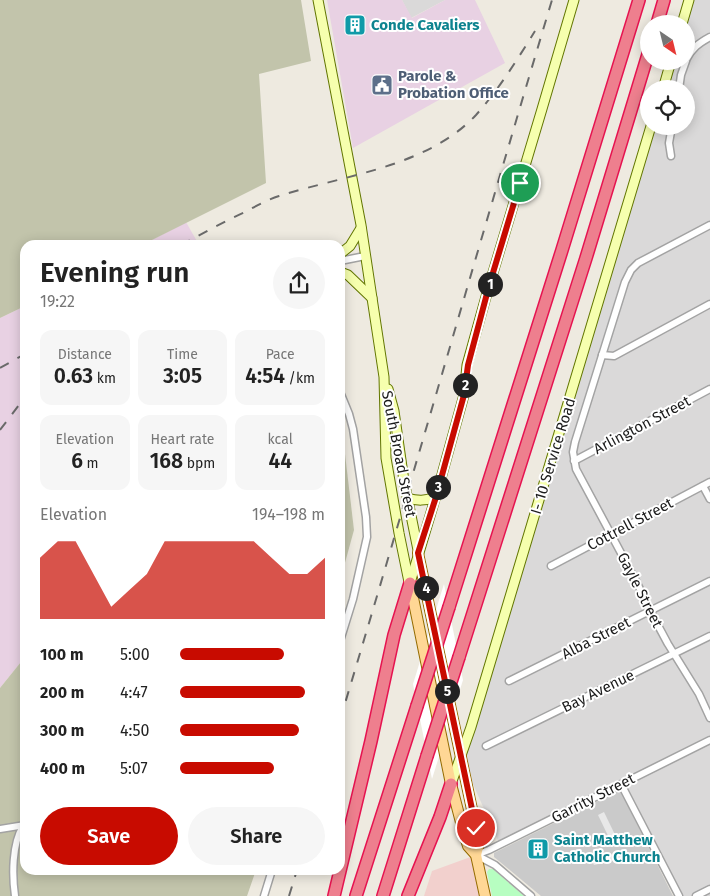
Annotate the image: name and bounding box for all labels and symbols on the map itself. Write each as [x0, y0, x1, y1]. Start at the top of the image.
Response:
building icon: Conde Cavaliers [343, 13, 367, 37]
north arrow [640, 15, 695, 70]
place label: Conde Cavaliers [371, 16, 480, 34]
place label: Parole & Probation Office [398, 67, 509, 102]
public building icon: Parole & Probation Office [370, 73, 394, 97]
pin [499, 162, 541, 204]
pin: 1 [478, 272, 502, 296]
pin: 2 [452, 372, 478, 398]
street label: South Broad Street [378, 389, 420, 519]
street label: Arlington Street [591, 392, 694, 458]
street label: I- 10 Service Road [527, 396, 579, 516]
pin: 3 [426, 474, 450, 500]
street label: Cottrell Street [584, 494, 677, 554]
street label: Gayle Street [613, 549, 667, 631]
pin: 4 [414, 576, 438, 600]
street label: Alba Street [559, 613, 634, 663]
street label: Bay Avenue [559, 666, 637, 716]
pin: 5 [434, 678, 460, 704]
street label: Garrity Street [548, 769, 638, 827]
pin [455, 807, 497, 849]
place label: Saint Matthew Catholic Church [554, 831, 660, 866]
building icon: Saint Matthew Catholic Church [526, 837, 550, 861]

